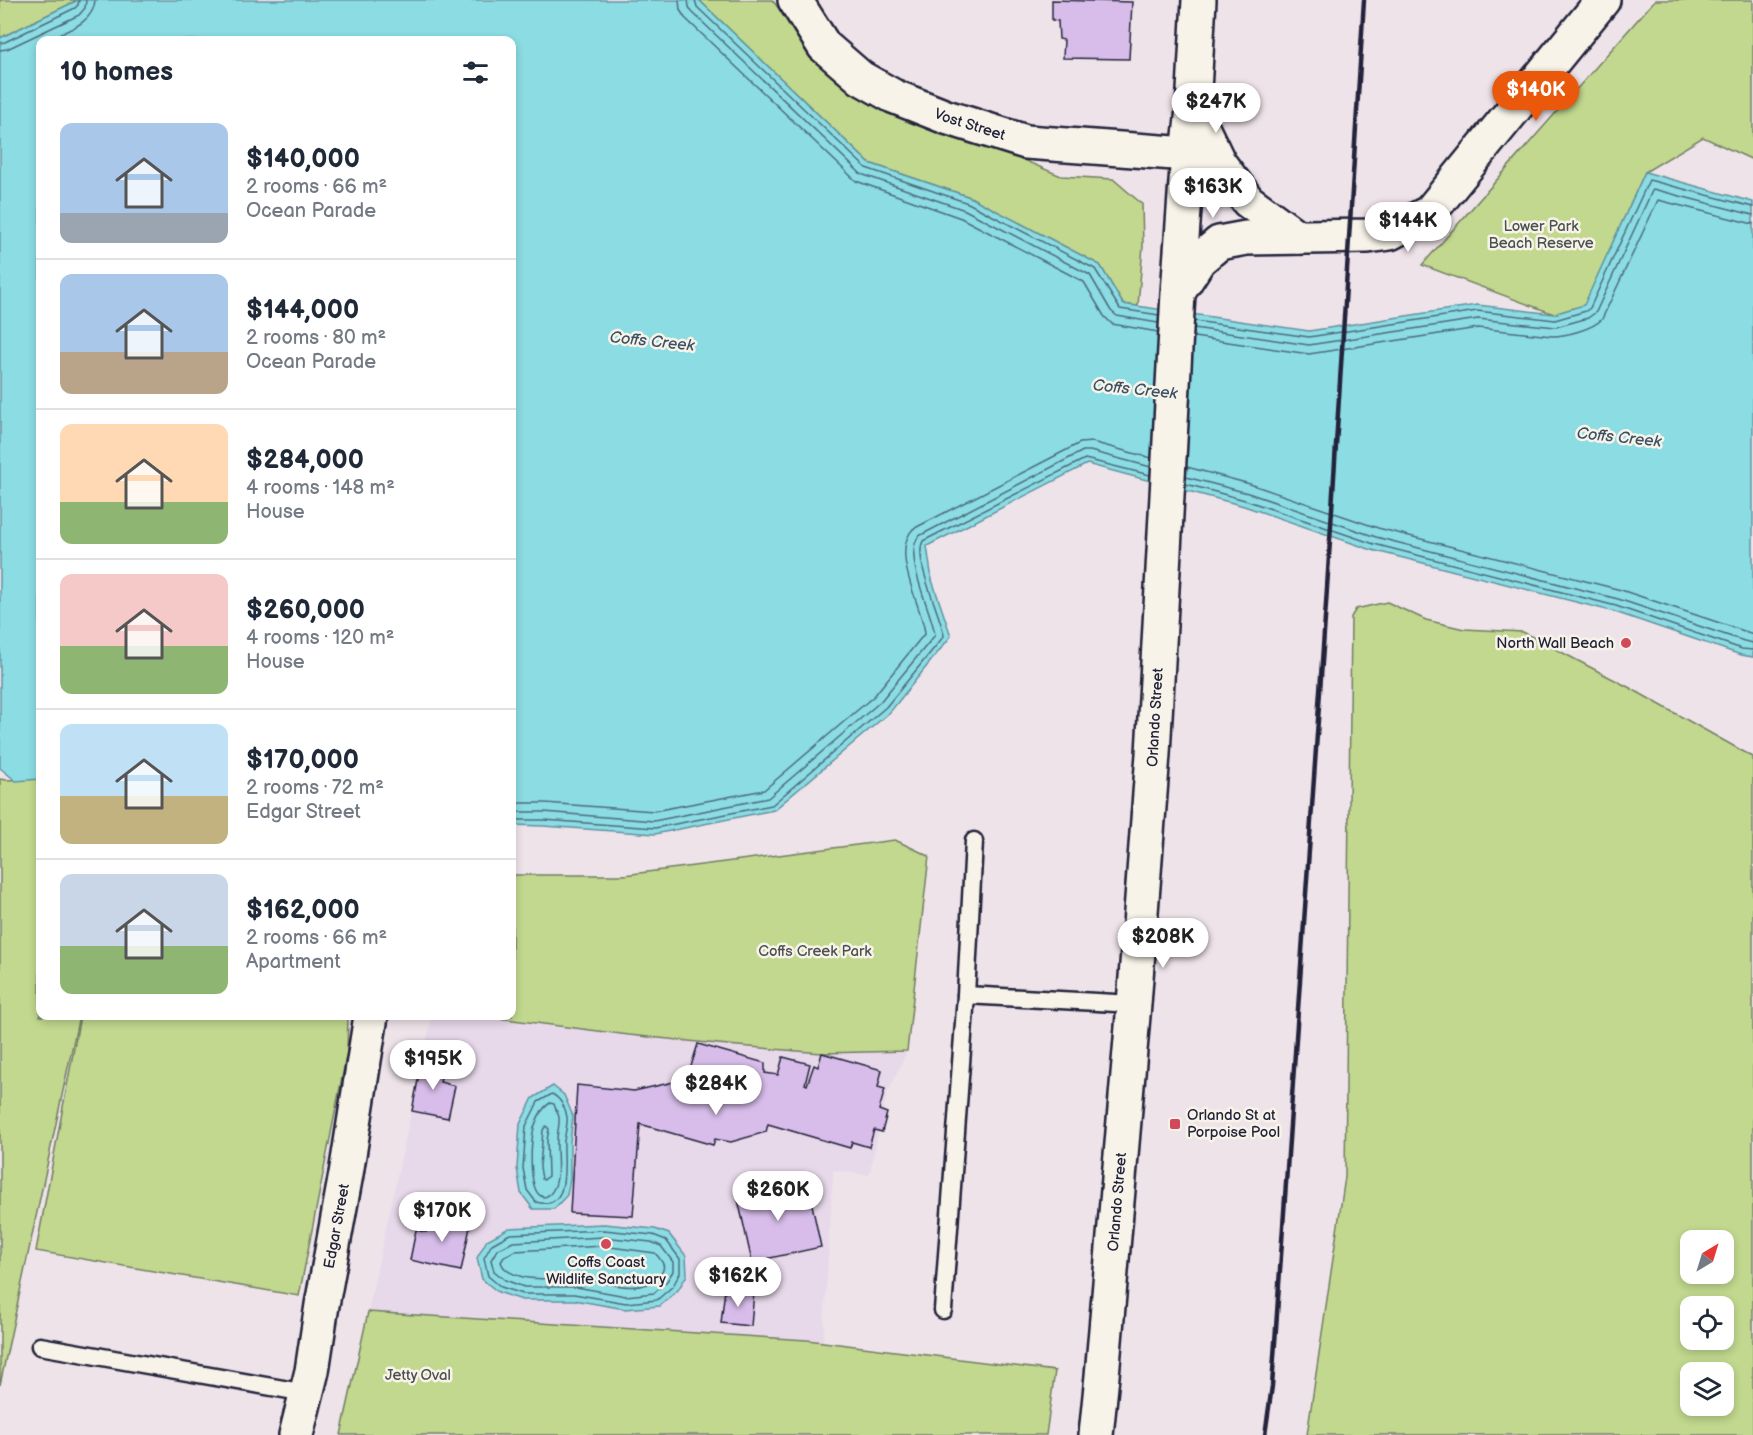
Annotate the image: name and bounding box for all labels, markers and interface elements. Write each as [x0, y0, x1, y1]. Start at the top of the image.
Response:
icon: filters [459, 56, 492, 89]
text: 10 homes [60, 57, 173, 88]
pin: $140K [1494, 71, 1578, 122]
text: $140K [1506, 78, 1566, 102]
pin: $247K [1174, 83, 1258, 134]
text: $247K [1186, 90, 1246, 114]
street label: Vost Street [931, 104, 1008, 145]
text: $140,000 [246, 144, 360, 175]
icon: home [108, 147, 180, 219]
pin: $163K [1171, 168, 1255, 219]
text: 2 rooms · 66 m² [246, 175, 387, 199]
text: $163K [1184, 175, 1243, 199]
text: Ocean Parade [246, 199, 376, 223]
pin: $144K [1366, 202, 1450, 253]
text: $144K [1379, 209, 1437, 233]
park label: Lower Park Beach Reserve [1488, 217, 1594, 253]
text: $144,000 [246, 295, 359, 326]
icon: home [108, 298, 180, 370]
text: 2 rooms · 80 m² [246, 326, 386, 350]
water label: Coffs Creek [609, 328, 696, 356]
text: Ocean Parade [246, 350, 376, 374]
water label: Coffs Creek [1092, 376, 1179, 404]
water label: Coffs Creek [1576, 424, 1663, 452]
text: $284,000 [246, 445, 364, 476]
icon: home [108, 448, 180, 520]
text: 4 rooms · 148 m² [246, 476, 395, 500]
text: House [246, 500, 305, 524]
text: $260,000 [246, 595, 365, 626]
icon: home [108, 598, 180, 670]
text: 4 rooms · 120 m² [246, 626, 395, 650]
place label: North Wall Beach [1496, 634, 1614, 653]
marker: North Wall Beach [1619, 636, 1633, 650]
text: House [246, 650, 305, 674]
street label: Orlando Street [1143, 667, 1167, 768]
text: $170,000 [246, 745, 359, 776]
icon: home [108, 748, 180, 820]
text: 2 rooms · 72 m² [246, 776, 384, 800]
text: Edgar Street [246, 800, 361, 824]
text: $162,000 [246, 895, 360, 926]
icon: home [108, 898, 180, 970]
pin: $208K [1121, 918, 1205, 969]
text: $208K [1132, 925, 1194, 949]
text: 2 rooms · 66 m² [246, 926, 387, 950]
park label: Coffs Creek Park [758, 942, 872, 961]
text: Apartment [246, 950, 341, 974]
pin: $195K [391, 1040, 475, 1091]
text: $195K [404, 1047, 462, 1071]
pin: $284K [674, 1065, 758, 1116]
text: $284K [685, 1072, 747, 1096]
place label: Orlando St at Porpoise Pool [1187, 1106, 1280, 1142]
marker: Orlando St at Porpoise Pool [1168, 1117, 1182, 1131]
street label: Orlando Street [1103, 1151, 1131, 1252]
pin: $260K [736, 1171, 820, 1222]
text: $260K [746, 1178, 810, 1202]
street label: Edgar Street [319, 1182, 354, 1270]
pin: $170K [400, 1192, 484, 1243]
text: $170K [413, 1199, 471, 1223]
north arrow [1680, 1230, 1734, 1284]
map controls [1680, 1230, 1734, 1416]
marker: Coffs Coast Wildlife Sanctuary [599, 1237, 613, 1251]
place label: Coffs Coast Wildlife Sanctuary [546, 1253, 666, 1289]
pin: $162K [696, 1257, 780, 1308]
text: $162K [708, 1264, 768, 1288]
button: locate [1680, 1296, 1734, 1350]
button: layers [1680, 1362, 1734, 1416]
park label: Jetty Oval [385, 1366, 451, 1385]

